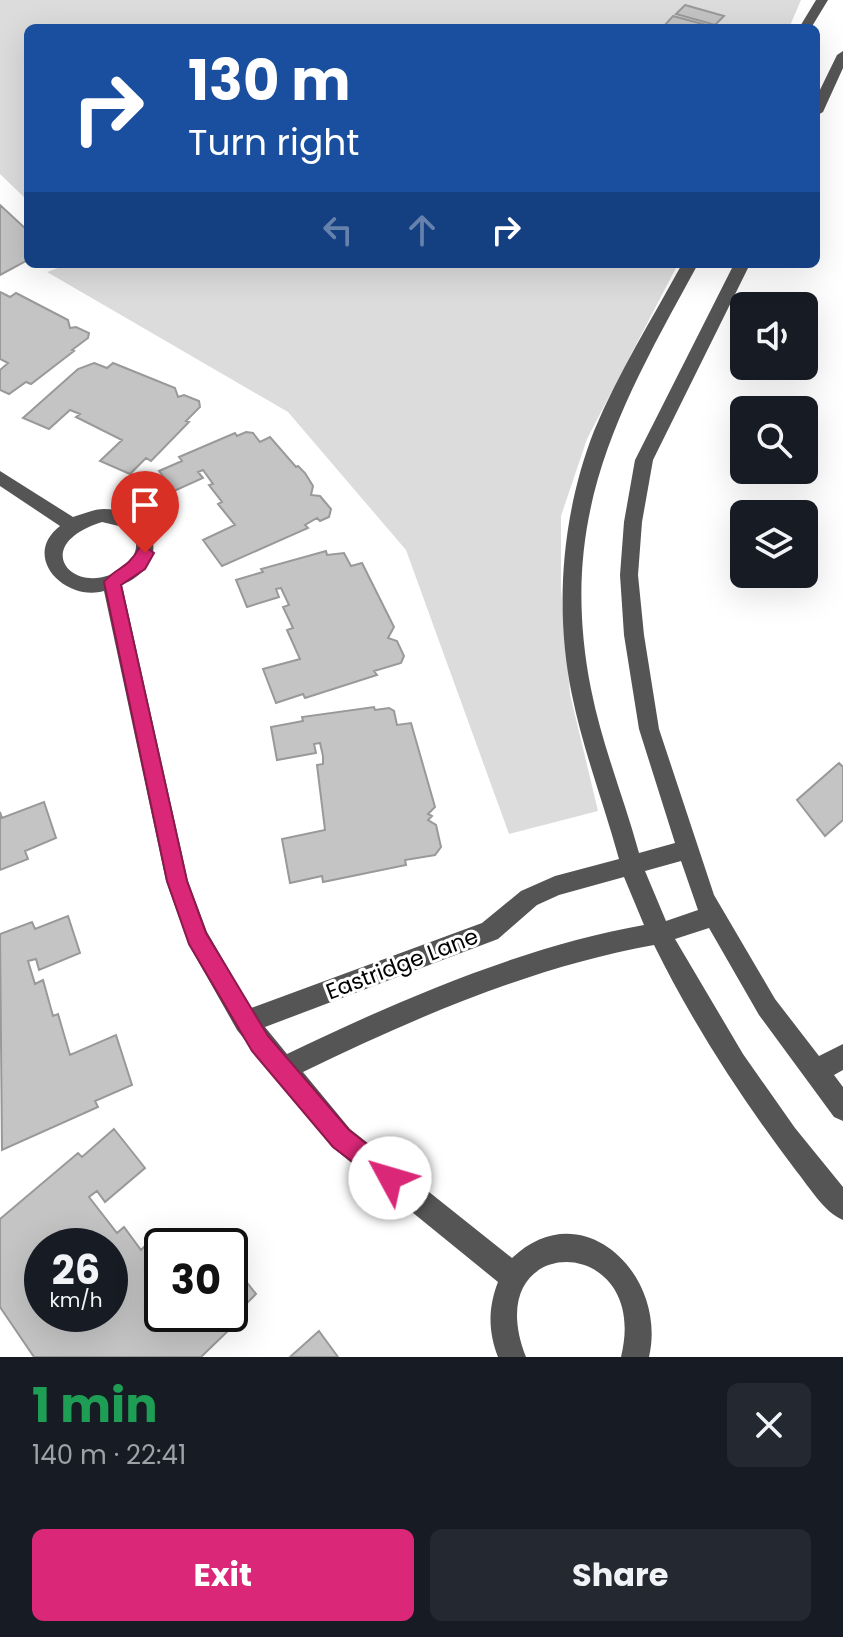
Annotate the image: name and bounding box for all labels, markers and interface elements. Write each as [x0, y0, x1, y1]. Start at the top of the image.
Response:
text: 130 m [188, 41, 351, 120]
icon: right [56, 56, 160, 160]
text: Turn right [188, 117, 359, 168]
icon: left [316, 208, 360, 252]
icon: ahead [400, 208, 444, 252]
icon: right [484, 208, 528, 252]
map controls [730, 292, 818, 588]
button: sound [730, 292, 818, 380]
button: search [730, 396, 818, 484]
pin [111, 471, 179, 553]
icon: arrive [123, 483, 167, 527]
button: layers [730, 500, 818, 588]
street label: Eastridge Lane [321, 921, 483, 1007]
position arrow [348, 1136, 432, 1220]
speed limit sign: 30 [144, 1228, 248, 1332]
text: 26 [52, 1242, 100, 1298]
text: km/h [49, 1286, 103, 1314]
text: 1 min [32, 1372, 158, 1439]
button: close [727, 1383, 811, 1467]
text: 140 m · 22:41 [32, 1437, 186, 1473]
button: Exit [32, 1529, 414, 1621]
button: Share [430, 1529, 811, 1621]

